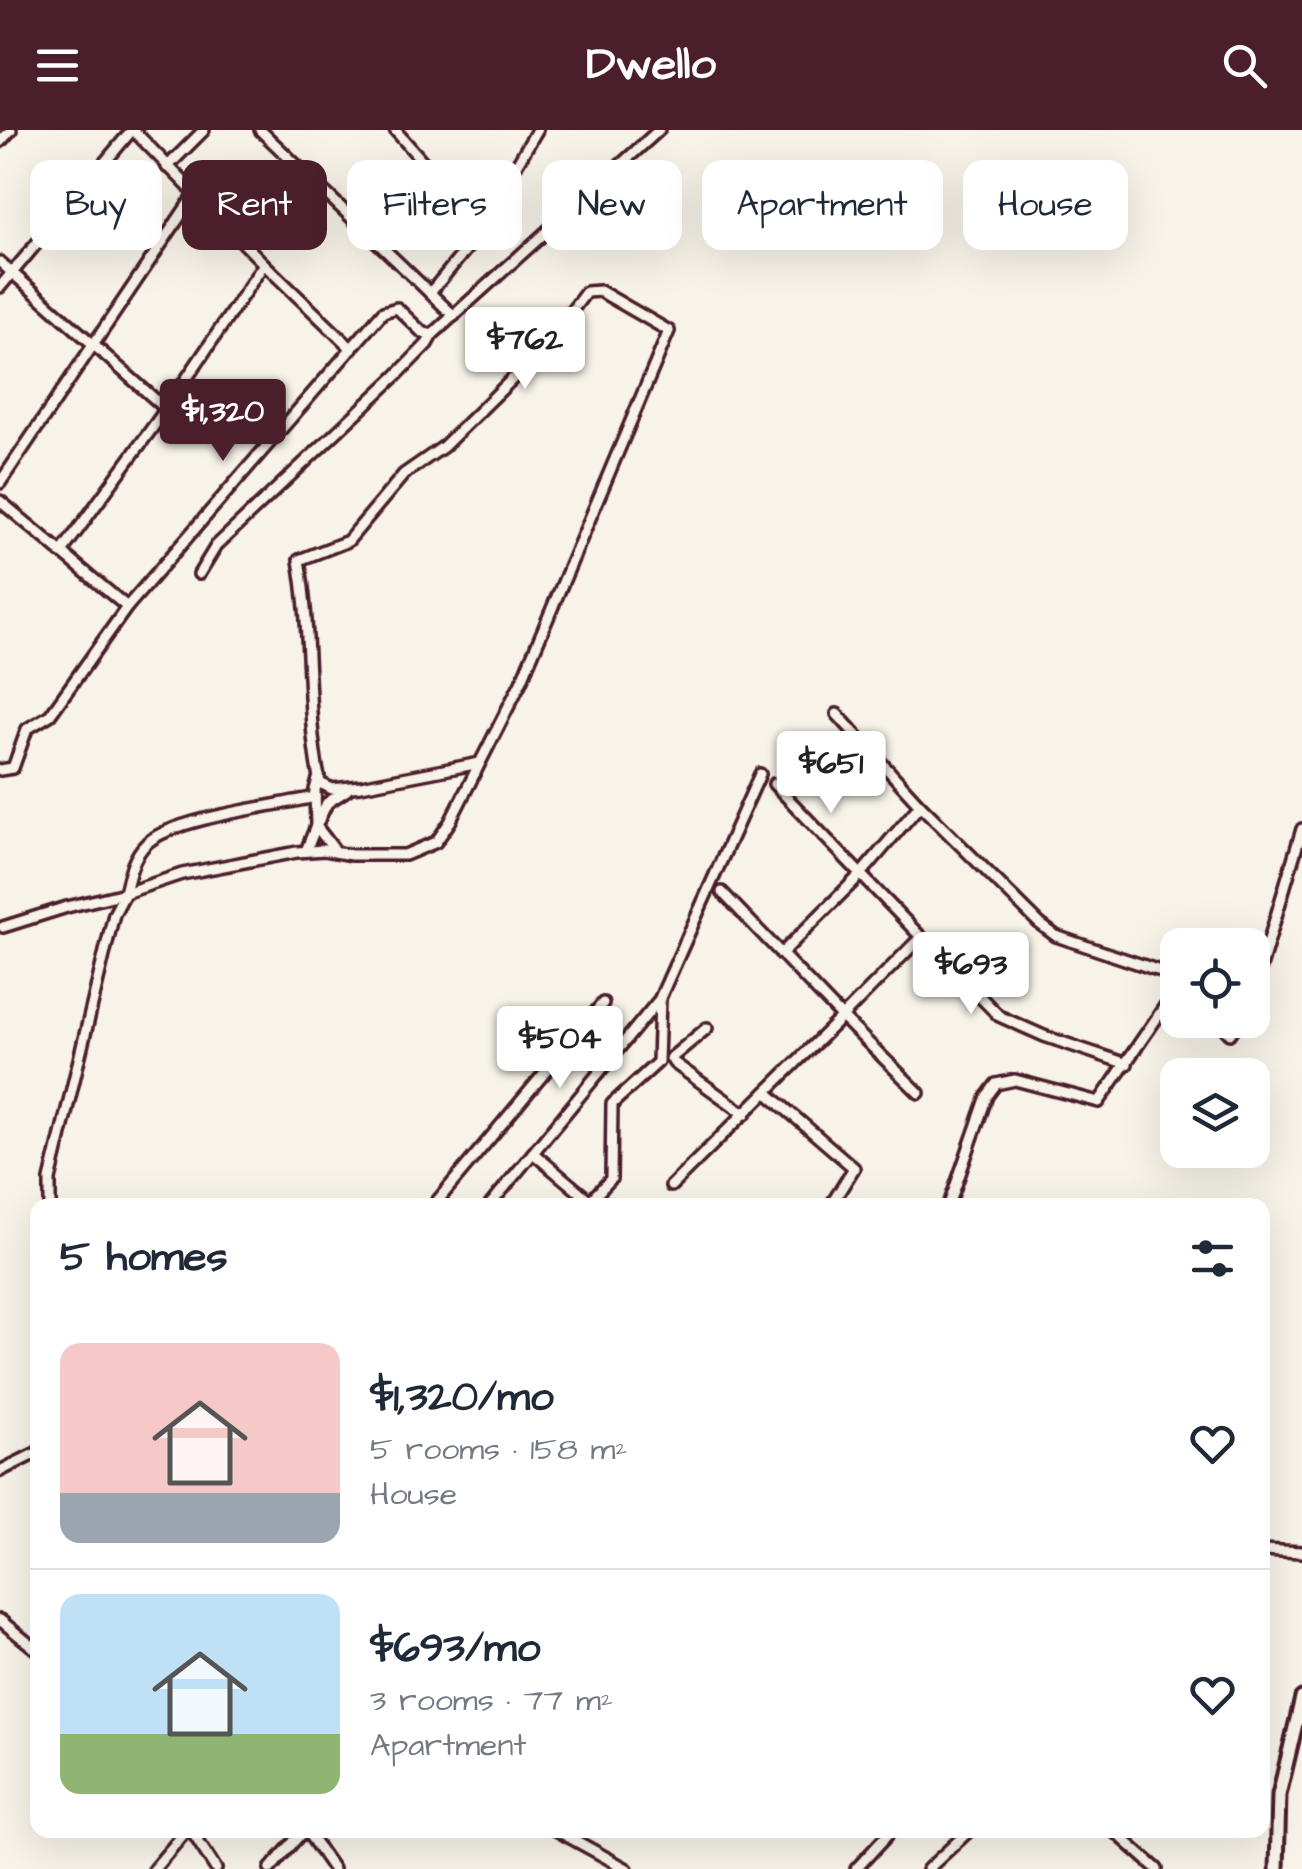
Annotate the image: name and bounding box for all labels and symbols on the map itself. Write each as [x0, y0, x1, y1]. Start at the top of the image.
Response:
pin: $762 [466, 307, 584, 392]
pin: $1,320 [142, 379, 304, 464]
pin: $651 [772, 731, 890, 816]
pin: $693 [912, 932, 1030, 1017]
pin: $504 [501, 1006, 619, 1091]

